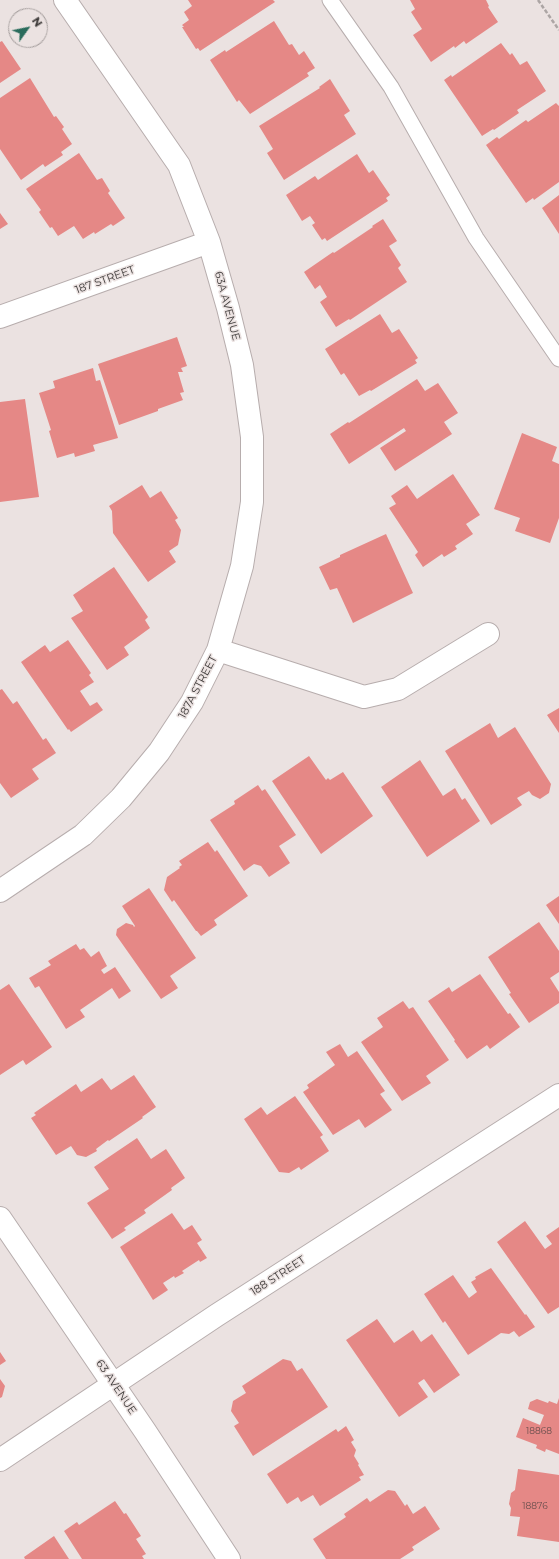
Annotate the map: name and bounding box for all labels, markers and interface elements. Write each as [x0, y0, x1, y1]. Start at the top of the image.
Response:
north arrow [8, 8, 48, 48]
text: N [29, 14, 46, 30]
street label: 187 STREET [73, 263, 137, 297]
street label: 63A AVENUE [211, 270, 243, 342]
street label: 187A STREET [176, 653, 220, 721]
street label: 188 STREET [248, 1253, 308, 1299]
street label: 63 AVENUE [93, 1357, 139, 1417]
house number: 18868 [526, 1426, 552, 1436]
house number: 18876 [522, 1501, 548, 1511]

